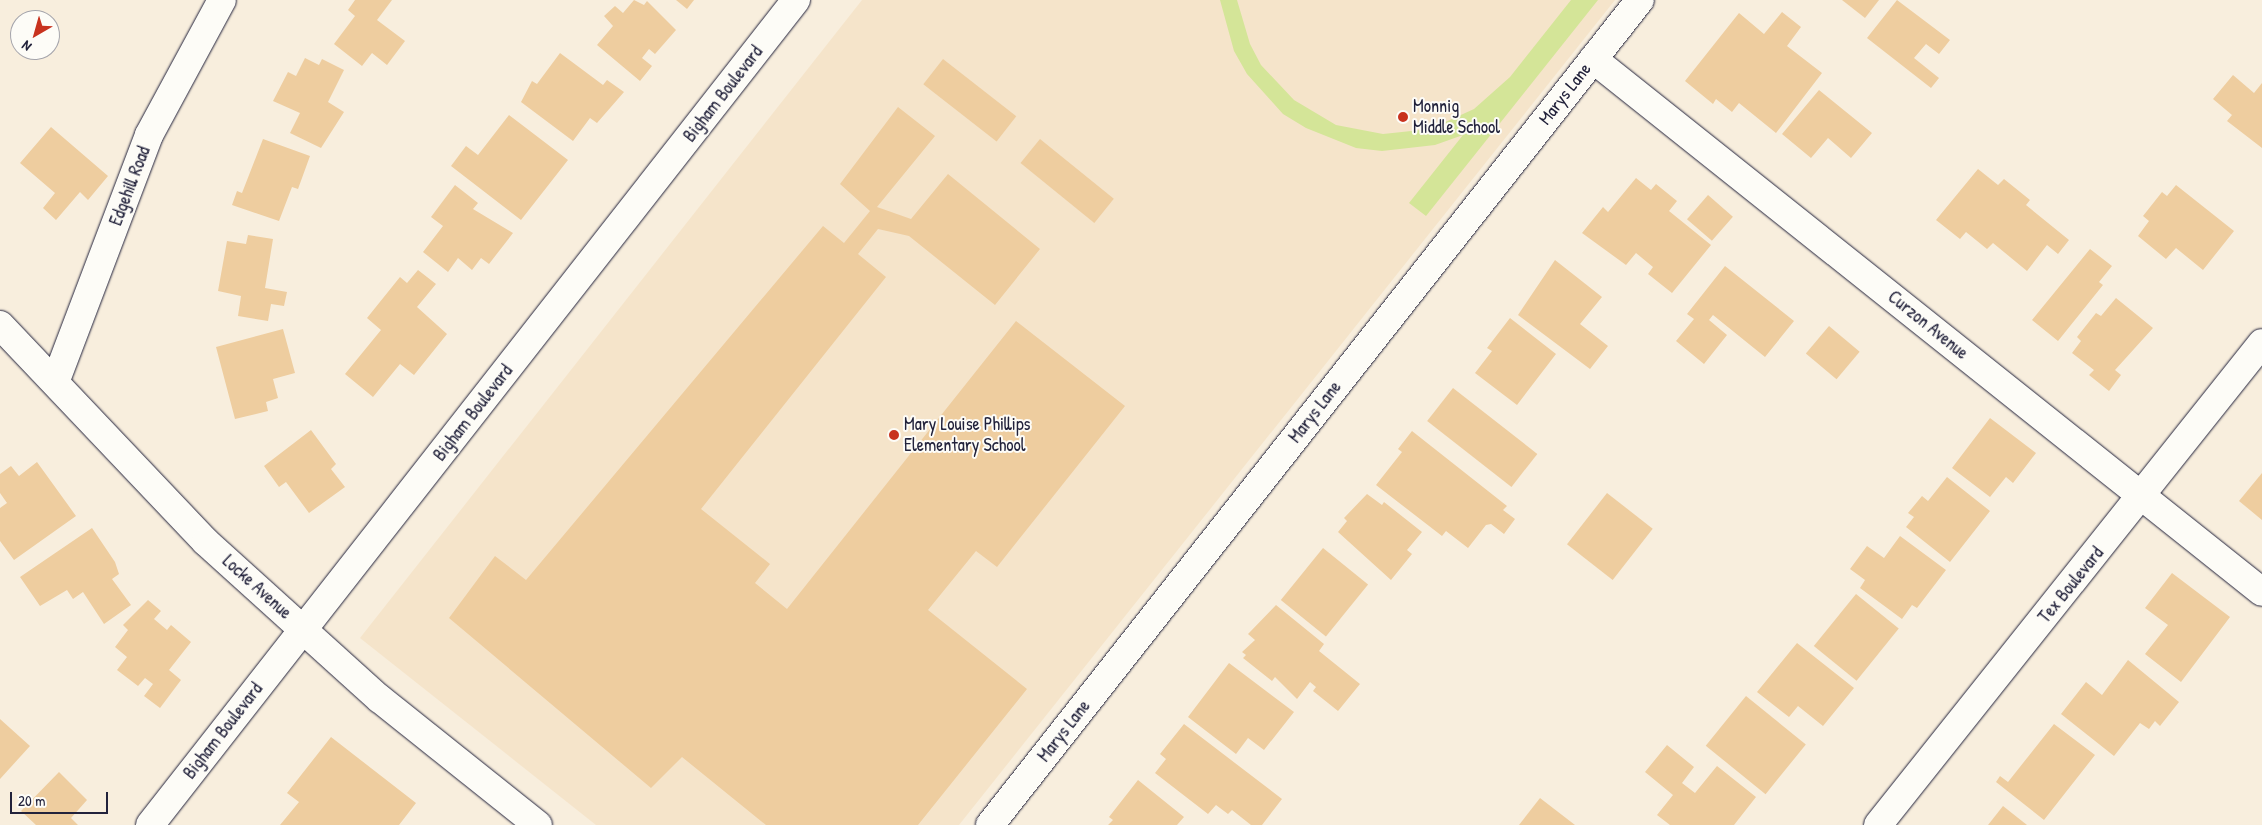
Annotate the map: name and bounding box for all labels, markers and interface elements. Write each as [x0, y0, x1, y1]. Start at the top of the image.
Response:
north arrow [10, 10, 60, 60]
text: N [17, 37, 35, 56]
street label: Bigham Boulevard [679, 42, 767, 146]
street label: Marys Lane [1534, 59, 1596, 129]
place label: Monnig Middle School [1413, 96, 1500, 138]
marker: Monnig Middle School [1397, 111, 1409, 123]
street label: Edgehill Road [105, 143, 155, 229]
street label: Curzon Avenue [1884, 286, 1972, 364]
street label: Bigham Boulevard [429, 361, 517, 465]
street label: Marys Lane [1284, 377, 1346, 447]
place label: Mary Louise Phillips Elementary School [904, 414, 1031, 456]
marker: Mary Louise Phillips Elementary School [888, 429, 900, 441]
street label: Tex Boulevard [2034, 543, 2108, 627]
street label: Locke Avenue [218, 550, 296, 624]
street label: Bigham Boulevard [179, 679, 267, 783]
street label: Marys Lane [1033, 696, 1095, 766]
scale bar [12, 782, 110, 814]
text: 20 m [18, 790, 45, 811]

